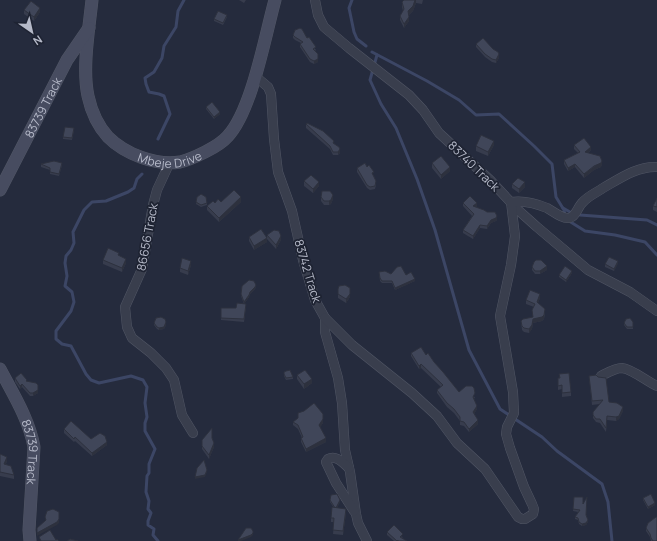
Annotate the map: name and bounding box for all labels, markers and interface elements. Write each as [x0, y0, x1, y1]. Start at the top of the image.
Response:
north arrow [12, 12, 52, 52]
text: N [30, 32, 45, 49]
street label: 83739 Track [20, 73, 66, 141]
street label: 83740 Track [444, 137, 504, 196]
street label: Mbeje Drive [136, 146, 204, 171]
street label: 86656 Track [132, 201, 162, 272]
street label: 83742 Track [290, 237, 326, 306]
street label: 83739 Track [18, 417, 43, 486]

